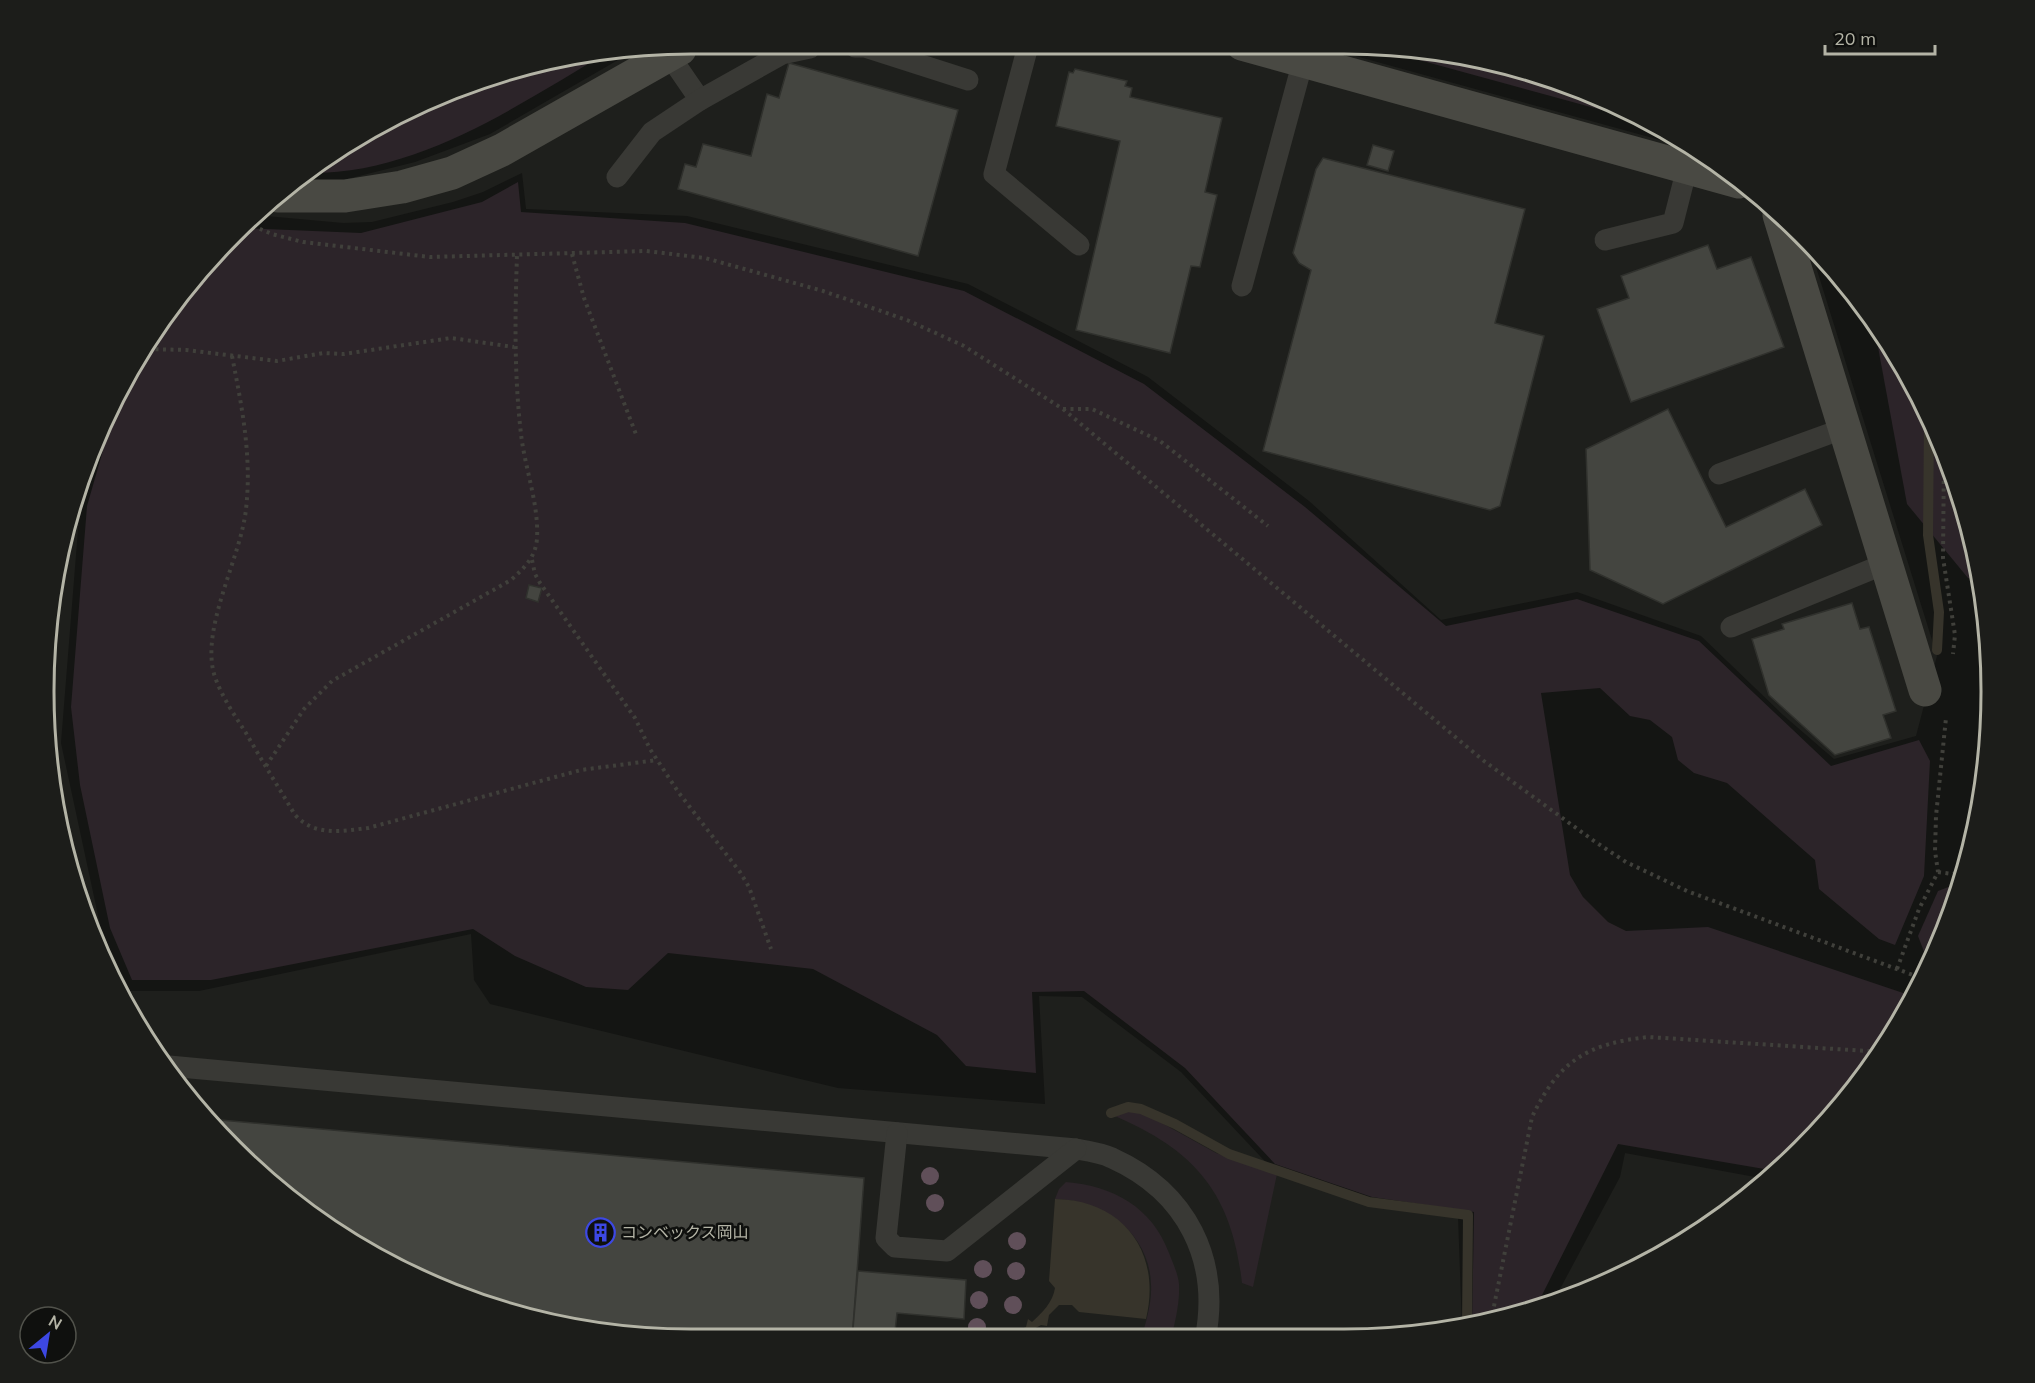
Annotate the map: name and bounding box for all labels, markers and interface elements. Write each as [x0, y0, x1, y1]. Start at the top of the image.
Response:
scale bar [1825, 18, 1934, 56]
text: 20 m [1834, 27, 1876, 50]
building icon: コンベックス岡山 [584, 1216, 616, 1248]
place label: コンベックス岡山 [621, 1222, 749, 1242]
north arrow [18, 1305, 78, 1365]
text: N [45, 1310, 66, 1334]

